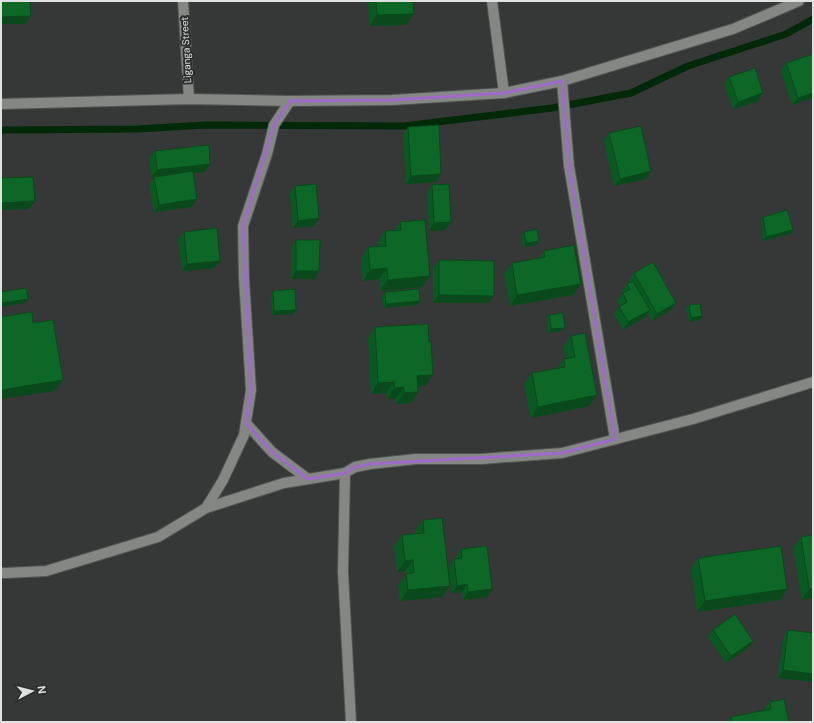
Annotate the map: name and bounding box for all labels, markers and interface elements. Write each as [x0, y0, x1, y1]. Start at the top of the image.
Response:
street label: Liganga Street [178, 16, 194, 84]
north arrow [12, 671, 52, 711]
text: N [34, 685, 49, 695]

